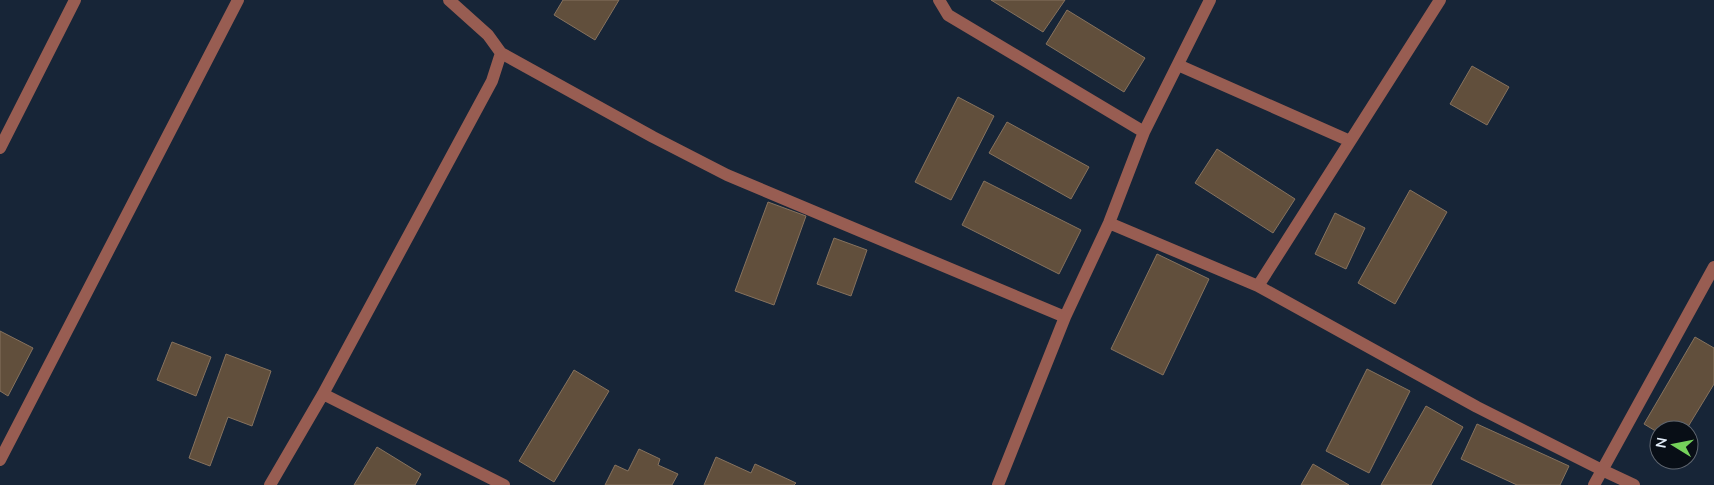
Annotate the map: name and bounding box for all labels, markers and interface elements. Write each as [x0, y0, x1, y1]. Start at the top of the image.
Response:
north arrow [1649, 420, 1699, 470]
text: N [1651, 436, 1671, 450]

